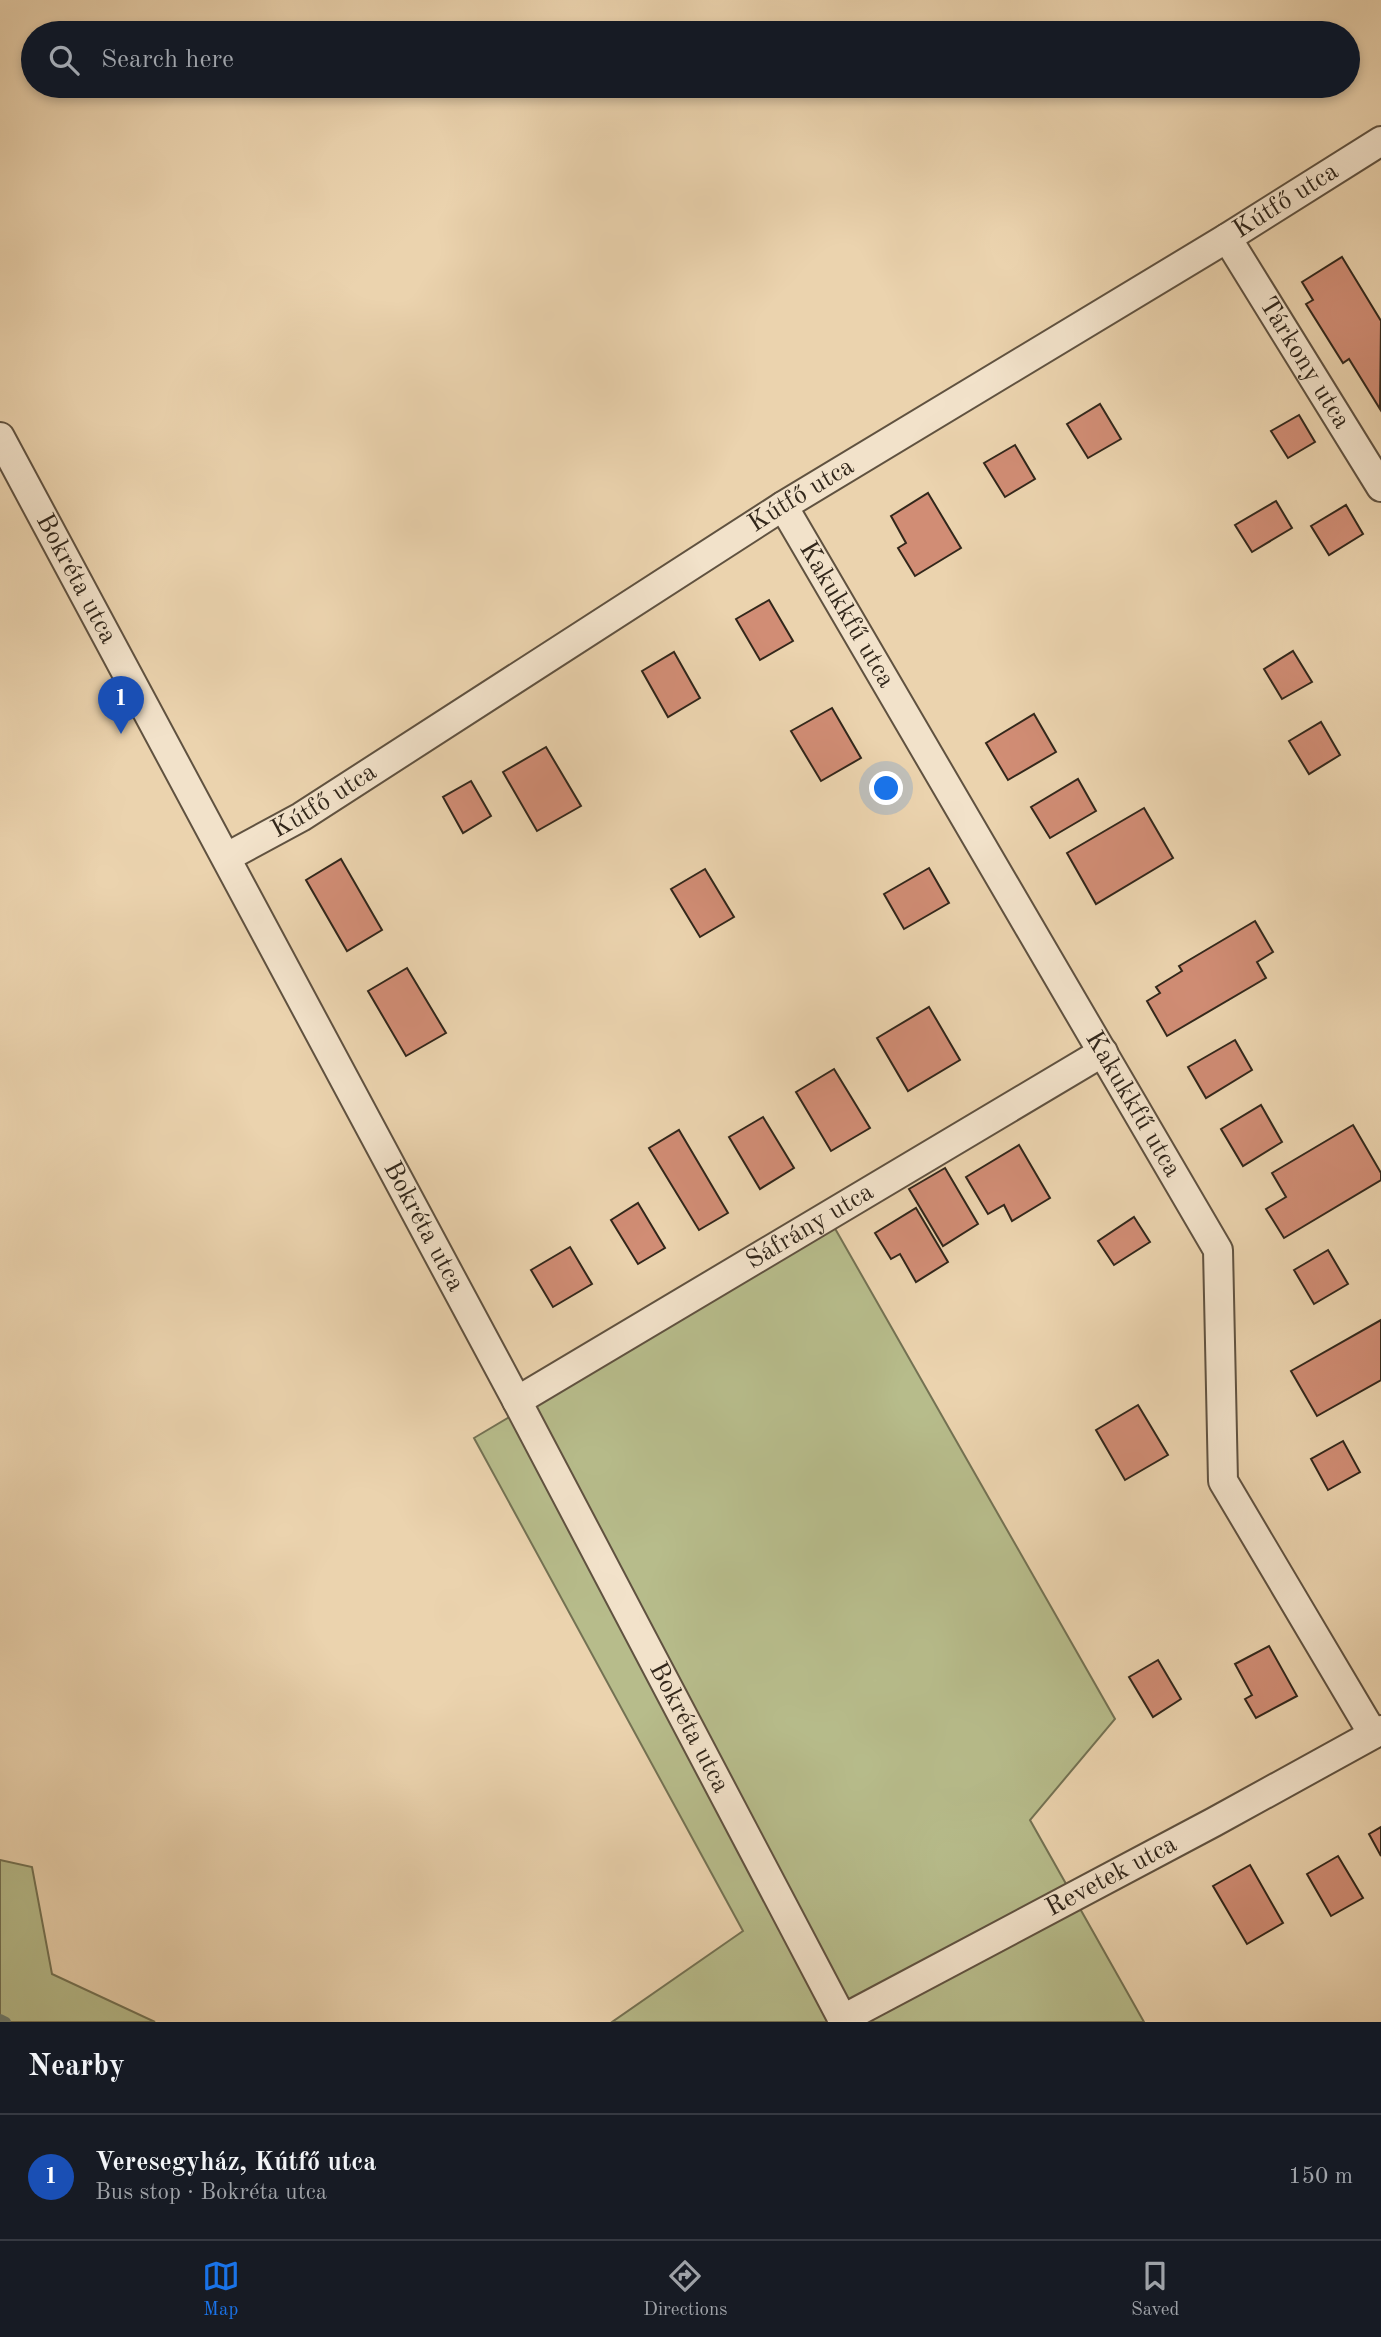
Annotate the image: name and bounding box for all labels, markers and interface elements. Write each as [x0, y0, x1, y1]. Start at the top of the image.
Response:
search box [21, 21, 1360, 98]
icon: search [45, 41, 83, 79]
text: Search here [101, 47, 234, 73]
street label: Kútfő utca [1229, 158, 1343, 243]
street label: Tárkony utca [1254, 293, 1355, 434]
street label: Kútfő utca [744, 453, 859, 538]
street label: Bokréta utca [31, 510, 122, 648]
street label: Kakukkfű utca [794, 537, 899, 692]
pin: 1 [98, 676, 144, 734]
street label: Kútfő utca [267, 759, 381, 843]
your location [869, 771, 903, 805]
street label: Kakukkfű utca [1080, 1027, 1185, 1182]
street label: Bokréta utca [378, 1157, 469, 1296]
street label: Sáfrány utca [742, 1179, 878, 1274]
street label: Bokréta utca [644, 1658, 734, 1797]
street label: Revetek utca [1042, 1831, 1181, 1922]
text: Nearby [28, 2052, 125, 2082]
text: Veresegyház, Kútfő utca [95, 2150, 377, 2176]
text: 1 [44, 2165, 58, 2188]
text: 150 m [1288, 2165, 1353, 2188]
text: Bus stop · Bokréta utca [95, 2181, 327, 2204]
tab: Map [202, 2257, 240, 2322]
tab: Directions [643, 2257, 728, 2322]
tab: Saved [1131, 2257, 1179, 2322]

